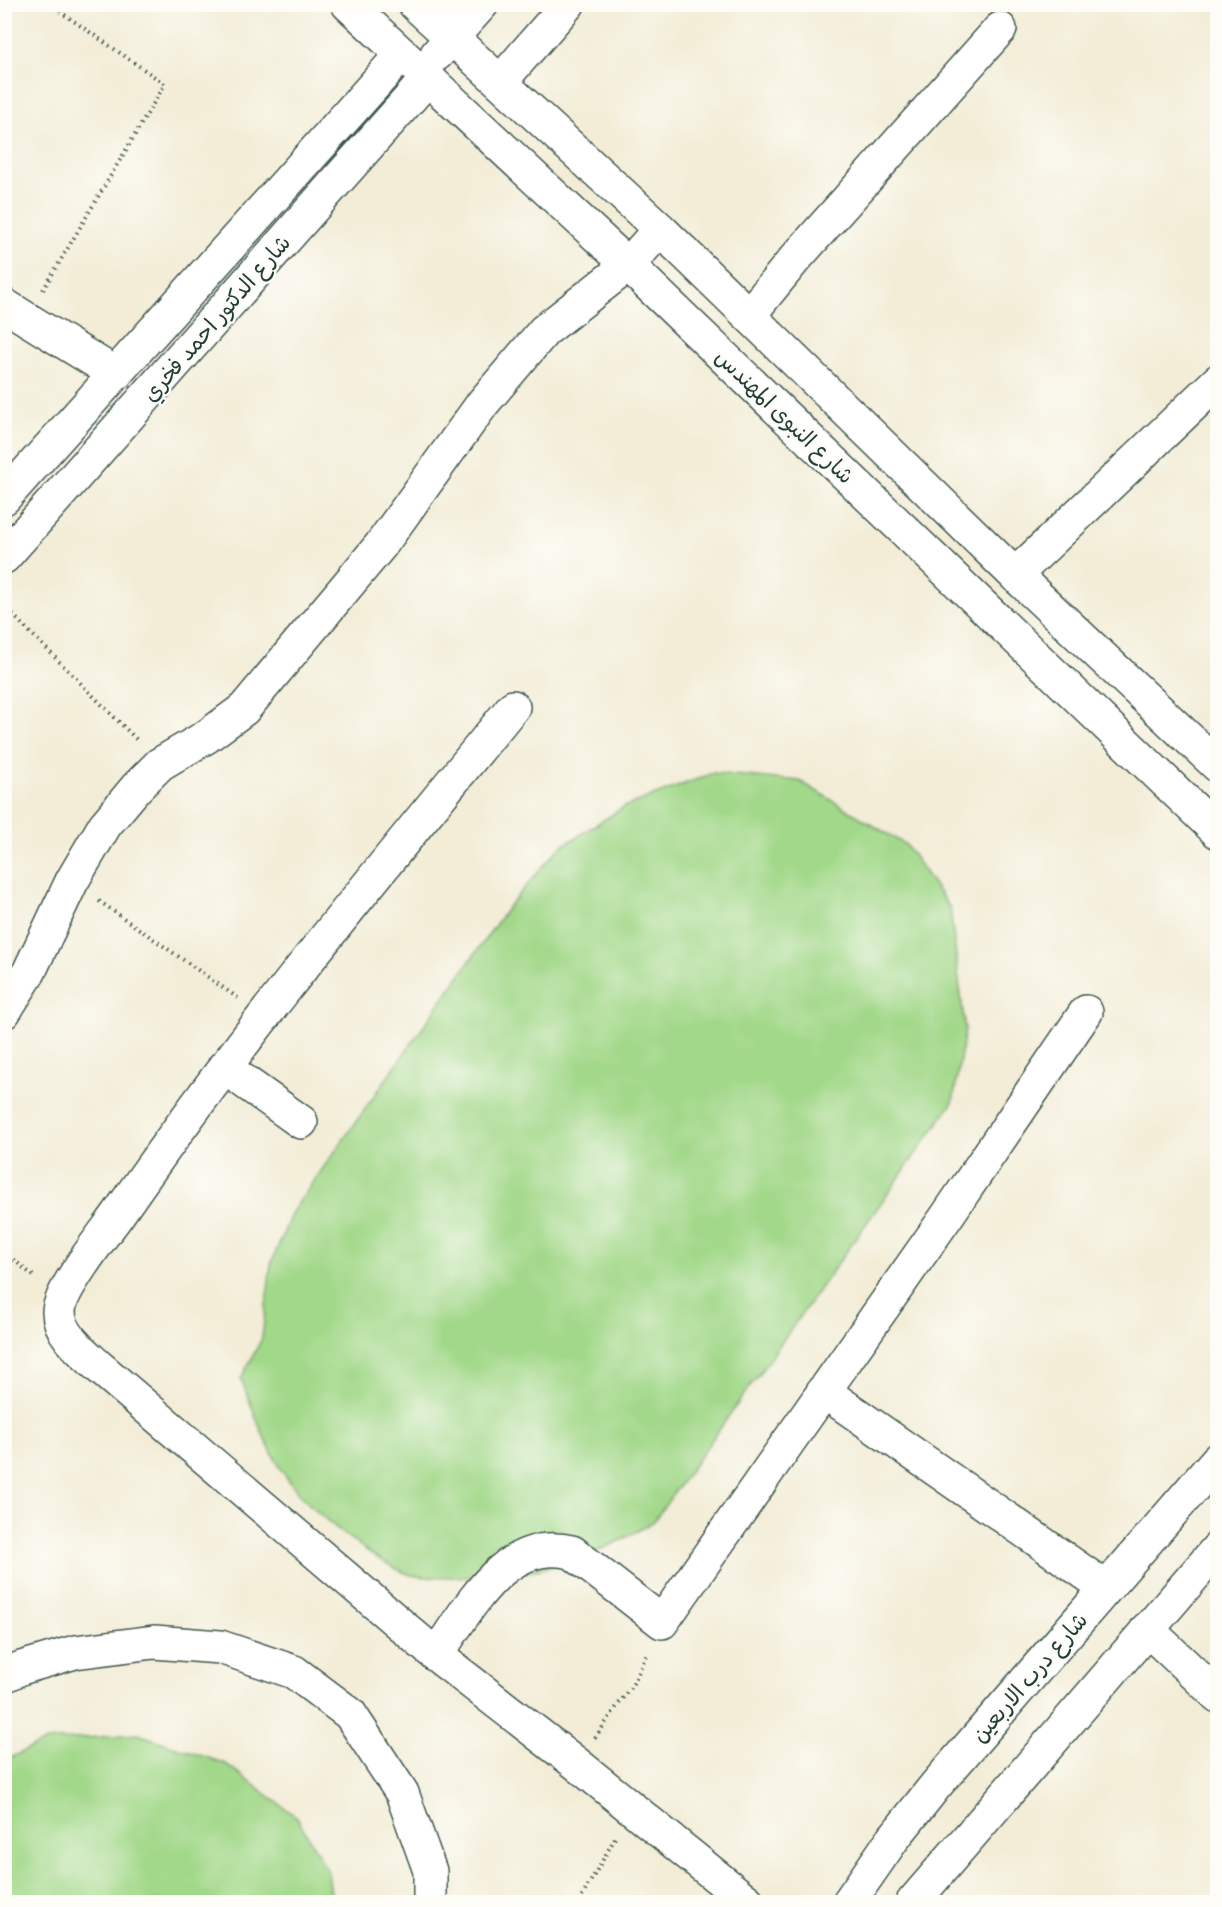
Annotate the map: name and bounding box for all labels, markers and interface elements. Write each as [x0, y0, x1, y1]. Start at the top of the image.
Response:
street label: شارع الدكتور احمد فخري [135, 228, 298, 409]
street label: شارع النبوى المهندس [708, 342, 861, 491]
street label: شارع درب الاربعين [964, 1605, 1095, 1749]

